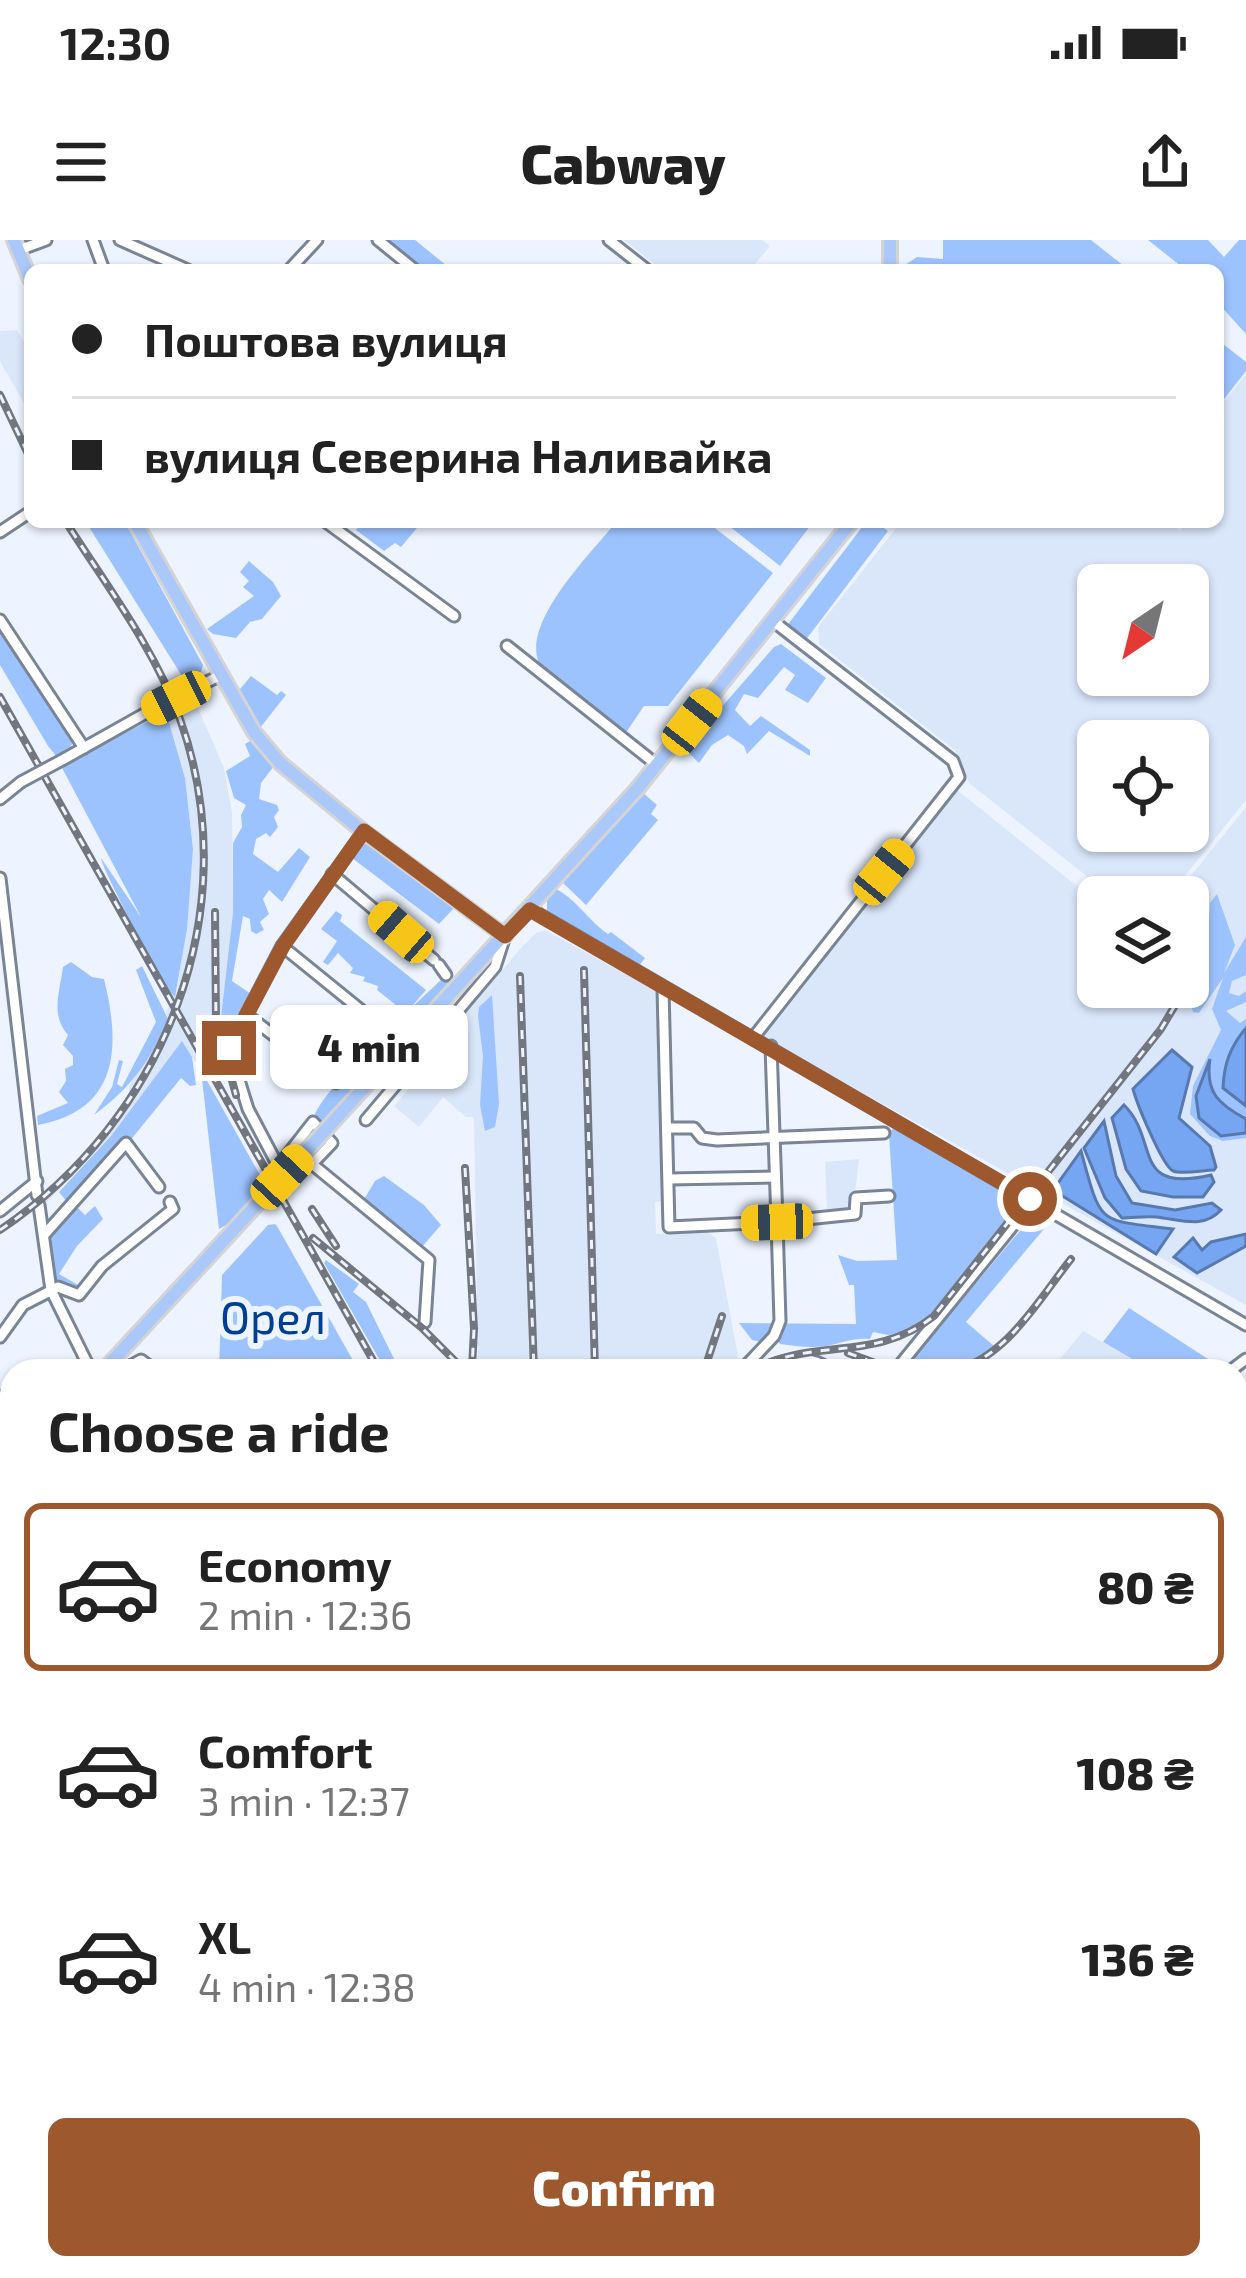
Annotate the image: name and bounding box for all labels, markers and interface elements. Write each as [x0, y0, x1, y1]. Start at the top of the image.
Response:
text: 12:30 [60, 15, 171, 69]
icon: menu [48, 129, 114, 195]
icon: share [1132, 129, 1198, 195]
text: Cabway [520, 130, 726, 195]
text: Поштова вулиця [144, 312, 508, 366]
text: вулиця Северина Наливайка [144, 428, 773, 482]
north arrow [1077, 564, 1209, 696]
map controls [1077, 564, 1209, 1008]
car [136, 666, 216, 730]
car [656, 683, 728, 761]
button: locate [1077, 720, 1209, 852]
car [847, 833, 921, 911]
button: layers [1077, 876, 1209, 1008]
car [362, 895, 440, 969]
callout: 4 min [271, 1006, 469, 1090]
route end [202, 1021, 256, 1075]
text: 4 min [317, 1023, 421, 1070]
car [244, 1138, 320, 1216]
route start [1003, 1172, 1057, 1226]
car [740, 1203, 814, 1241]
park label: Орел [220, 1289, 326, 1343]
text: Choose a ride [48, 1398, 390, 1463]
icon: car [54, 1533, 162, 1641]
text: Economy [198, 1537, 392, 1591]
text: 80 ₴ [1097, 1559, 1194, 1613]
text: 2 min · 12:36 [198, 1591, 412, 1638]
icon: car [54, 1719, 162, 1827]
text: Comfort [198, 1723, 373, 1777]
text: 108 ₴ [1077, 1745, 1194, 1799]
text: 3 min · 12:37 [198, 1777, 410, 1824]
icon: car [54, 1905, 162, 2013]
text: XL [198, 1909, 251, 1963]
text: 136 ₴ [1081, 1931, 1194, 1985]
text: 4 min · 12:38 [198, 1963, 416, 2010]
button: Confirm [48, 2118, 1200, 2256]

